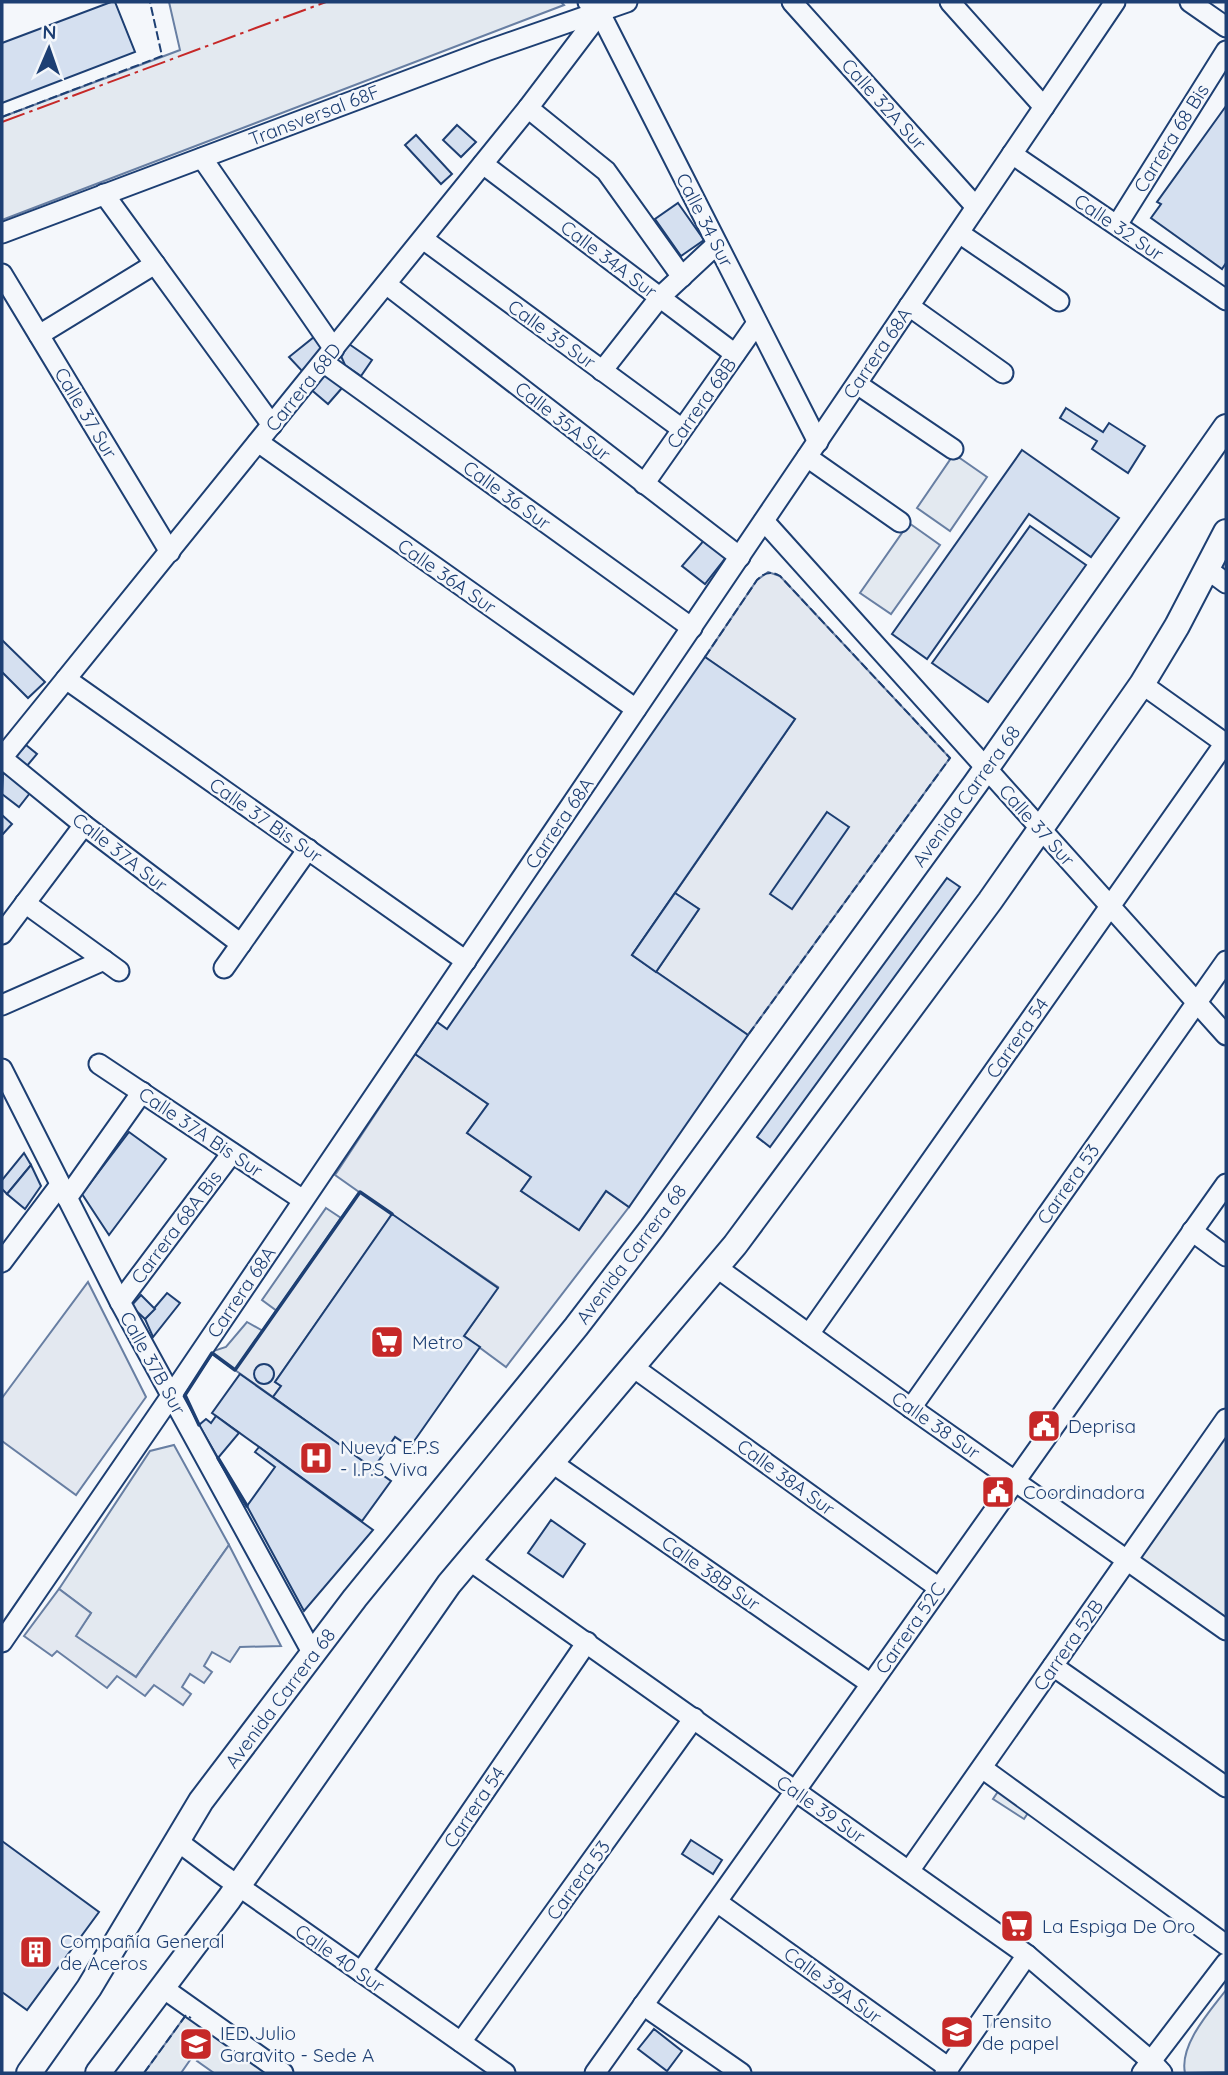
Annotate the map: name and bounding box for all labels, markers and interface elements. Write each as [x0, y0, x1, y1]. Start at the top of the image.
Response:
north arrow [14, 14, 84, 84]
text: N [42, 20, 57, 44]
street label: Calle 32A Sur [837, 53, 932, 155]
street label: Transversal 68F [245, 79, 383, 151]
street label: Carrera 68 Bis [1128, 79, 1214, 197]
street label: Calle 34 Sur [671, 169, 739, 272]
street label: Calle 32 Sur [1070, 188, 1169, 266]
street label: Calle 34A Sur [556, 215, 663, 303]
street label: Calle 35 Sur [503, 294, 601, 374]
street label: Carrera 68A [838, 303, 916, 403]
street label: Carrera 68D [260, 338, 346, 436]
street label: Carrera 68B [661, 353, 741, 453]
street label: Calle 37 Sur [49, 363, 123, 464]
street label: Calle 35A Sur [510, 376, 616, 466]
street label: Calle 36 Sur [458, 455, 556, 535]
street label: Calle 36A Sur [393, 533, 501, 619]
street label: Avenida Carrera 68 [907, 721, 1025, 871]
street label: Calle 37 Bis Sur [205, 772, 328, 868]
street label: Carrera 68A [520, 773, 598, 873]
street label: Calle 37 Sur [994, 779, 1081, 871]
street label: Calle 37A Sur [68, 807, 173, 897]
street label: Carrera 54 [980, 993, 1054, 1083]
street label: Calle 37A Bis Sur [134, 1082, 268, 1183]
street label: Carrera 53 [1032, 1139, 1104, 1229]
street label: Carrera 68A Bis [126, 1165, 227, 1289]
street label: Avenida Carrera 68 [571, 1179, 691, 1329]
street label: Carrera 68A [202, 1242, 280, 1342]
street label: Calle 37B Sur [115, 1307, 192, 1419]
supermarket icon: Metro [368, 1323, 406, 1361]
place label: Metro [412, 1330, 463, 1354]
street label: Calle 38 Sur [887, 1386, 985, 1465]
public building icon: Deprisa [1025, 1407, 1063, 1445]
place label: Deprisa [1068, 1414, 1136, 1438]
street label: Calle 38A Sur [732, 1434, 840, 1521]
place label: Nueva E.P.S - I.P.S Viva [340, 1435, 440, 1481]
hospital icon: Nueva E.P.S - I.P.S Viva [297, 1439, 335, 1477]
public building icon: Coordinadora [979, 1473, 1017, 1511]
place label: Coordinadora [1023, 1480, 1145, 1504]
street label: Calle 38B Sur [657, 1530, 766, 1616]
street label: Carrera 52C [870, 1578, 950, 1678]
street label: Carrera 52B [1028, 1595, 1108, 1695]
street label: Avenida Carrera 68 [220, 1623, 340, 1773]
street label: Carrera 54 [438, 1762, 510, 1852]
street label: Calle 39 Sur [772, 1770, 871, 1849]
street label: Carrera 53 [541, 1835, 615, 1925]
supermarket icon: La Espiga De Oro [998, 1907, 1036, 1945]
place label: La Espiga De Oro [1042, 1914, 1195, 1938]
street label: Calle 40 Sur [291, 1918, 390, 1998]
place label: Compañía General de Aceros [60, 1929, 225, 1975]
building icon: Compañía General de Aceros [17, 1933, 55, 1971]
street label: Calle 39A Sur [779, 1941, 887, 2029]
place label: Trensito de papel [982, 2009, 1059, 2055]
school or university icon: Trensito de papel [938, 2013, 976, 2051]
place label: IED Julio Garavito - Sede A [220, 2021, 374, 2067]
school or university icon: IED Julio Garavito - Sede A [177, 2025, 215, 2063]

